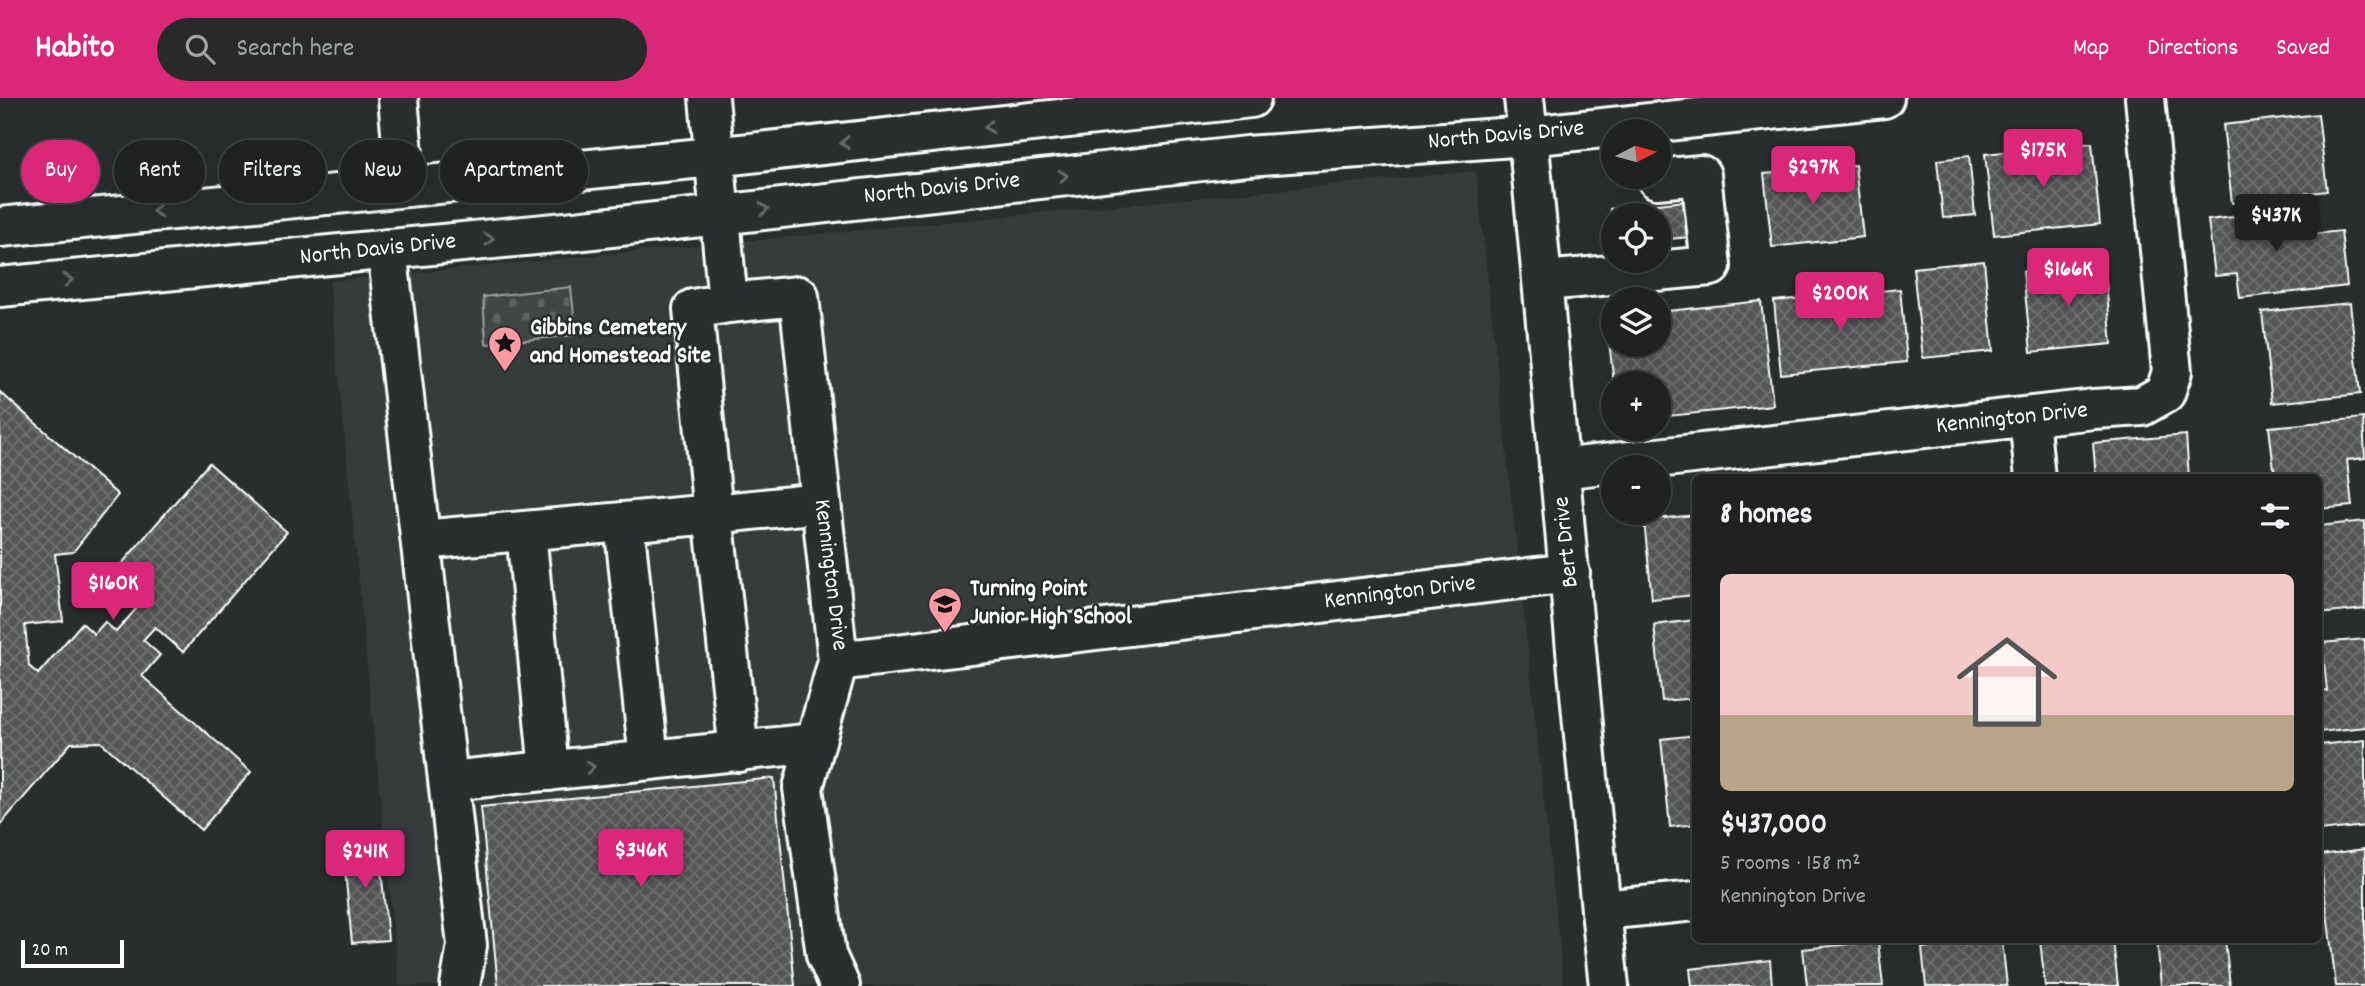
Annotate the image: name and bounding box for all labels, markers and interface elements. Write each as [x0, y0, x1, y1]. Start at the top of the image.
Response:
search box [157, 18, 647, 81]
text: Habito [35, 26, 115, 73]
icon: search [181, 30, 219, 68]
text: Search here [237, 31, 354, 68]
text: Map [2073, 32, 2109, 66]
text: Directions [2147, 32, 2238, 66]
text: Saved [2276, 32, 2330, 66]
street label: North Davis Drive [1426, 112, 1586, 160]
one-way arrow [983, 119, 994, 134]
north arrow [1601, 119, 1671, 189]
map controls [1601, 119, 1671, 525]
pin: $175K [1994, 130, 2092, 189]
one-way arrow [839, 135, 850, 150]
text: $175K [2020, 135, 2066, 168]
chip: Buy [21, 140, 100, 203]
chip: Rent [114, 140, 205, 203]
chip: Filters [219, 140, 326, 203]
chip: New [340, 140, 426, 203]
chip: Apartment [440, 140, 588, 203]
pin: $297K [1764, 146, 1862, 206]
text: $297K [1787, 152, 1839, 185]
street label: North Davis Drive [862, 164, 1022, 214]
one-way arrow [1058, 168, 1069, 183]
pin: $437K [2227, 194, 2325, 254]
text: $437K [2251, 200, 2301, 233]
one-way arrow [758, 201, 770, 216]
button: locate [1601, 203, 1671, 273]
one-way arrow [152, 204, 163, 219]
street label: North Davis Drive [298, 225, 458, 275]
one-way arrow [484, 232, 495, 247]
pin: $166K [2019, 248, 2117, 308]
text: $166K [2043, 254, 2093, 287]
one-way arrow [62, 272, 74, 287]
pin: $200K [1791, 272, 1889, 332]
text: $200K [1811, 278, 1869, 311]
button: layers [1601, 287, 1671, 357]
place label: Gibbins Cemetery and Homestead Site [530, 312, 711, 374]
place icon: Gibbins Cemetery and Homestead Site [486, 324, 524, 373]
button: + [1601, 371, 1671, 441]
street label: Kennington Drive [1935, 394, 2089, 444]
button: − [1601, 455, 1671, 525]
street label: Bert Drive [1545, 495, 1589, 589]
text: 8 homes [1720, 495, 1812, 538]
street label: Kennington Drive [804, 497, 856, 653]
icon: filters [2256, 497, 2294, 535]
pin: $160K [64, 562, 162, 622]
street label: Kennington Drive [1322, 567, 1478, 619]
text: $160K [87, 568, 139, 601]
place label: Turning Point Junior High School [970, 573, 1132, 635]
school or university icon: Turning Point Junior High School [926, 585, 964, 634]
icon: home [1944, 619, 2070, 745]
one-way arrow [584, 759, 595, 774]
text: $437,000 [1720, 805, 1827, 848]
pin: $241K [316, 830, 414, 890]
pin: $346K [592, 830, 690, 889]
text: $346K [614, 835, 668, 868]
text: $241K [342, 836, 388, 869]
text: 5 rooms · 158 m² [1720, 848, 1861, 881]
text: Kennington Drive [1720, 881, 1866, 914]
scale bar [21, 937, 124, 969]
text: 20 m [32, 938, 68, 965]

